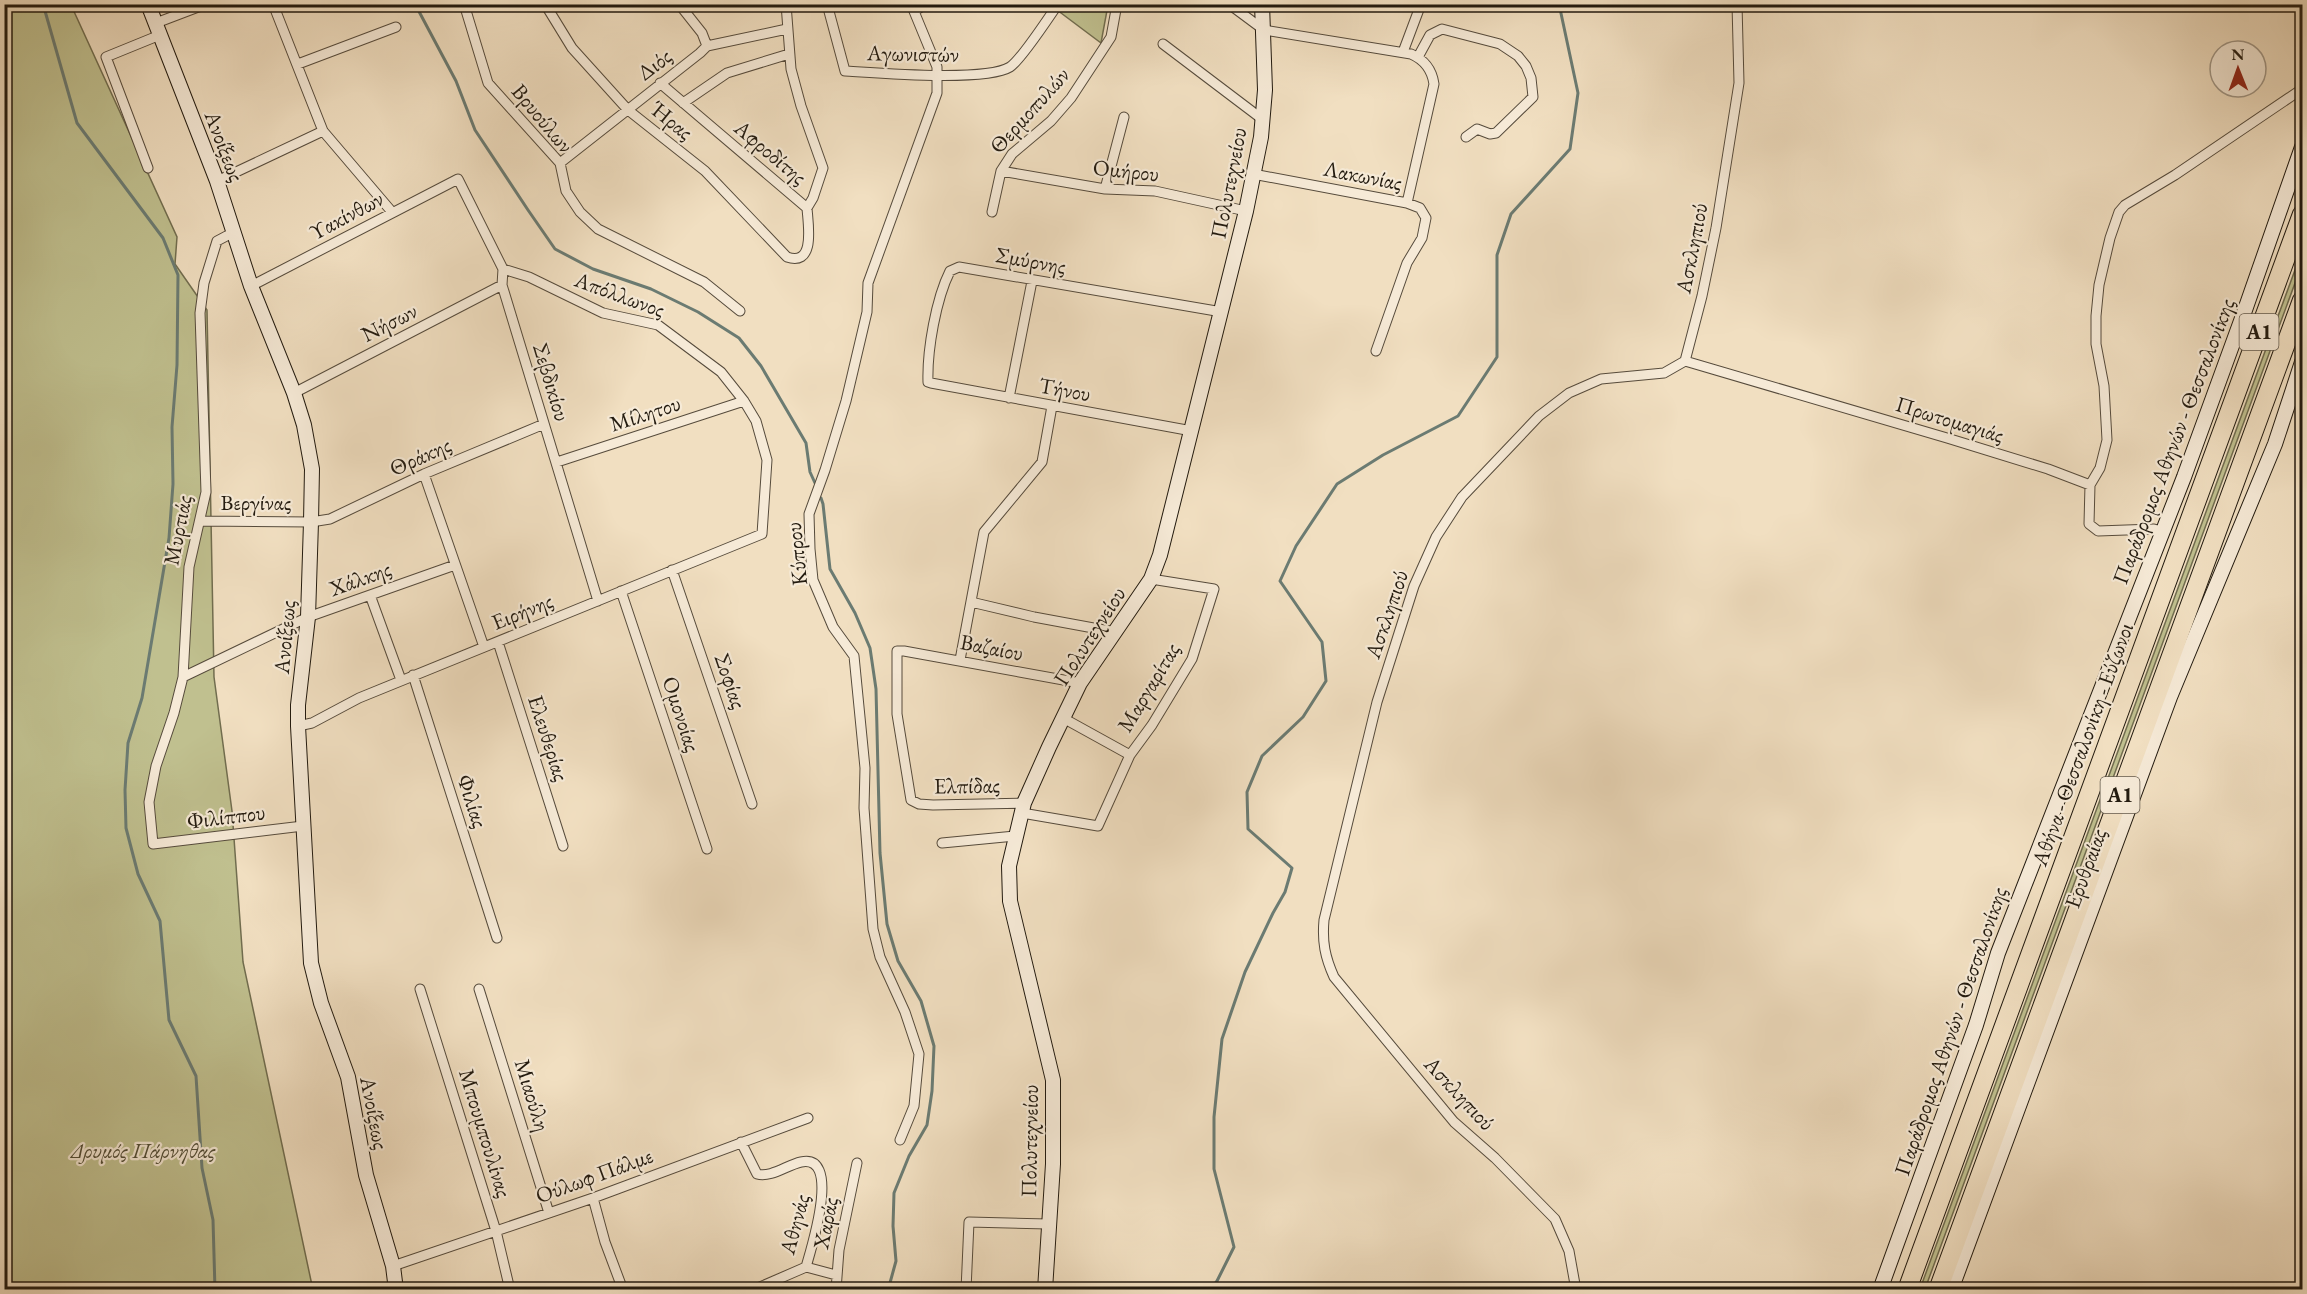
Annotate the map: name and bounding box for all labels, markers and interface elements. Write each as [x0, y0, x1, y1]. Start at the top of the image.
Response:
street label: Αγωνιστών [866, 38, 959, 69]
north arrow [2208, 39, 2268, 99]
street label: Διός [631, 42, 678, 87]
text: N [2231, 44, 2244, 65]
street label: Θερμοπυλών [983, 61, 1076, 160]
street label: Βρυούλων [505, 78, 580, 159]
street label: Ήρας [644, 94, 699, 147]
street label: Ανοίξεως [197, 106, 251, 186]
street label: Αφροδίτης [728, 113, 813, 191]
street label: Πολυτεχνείου [1204, 125, 1253, 241]
street label: Ομήρου [1091, 153, 1161, 188]
street label: Λακωνίας [1320, 153, 1405, 197]
street label: Υακίνθων [304, 184, 389, 247]
street label: Ασκληπιού [1668, 200, 1714, 297]
street label: Σμύρνης [994, 240, 1068, 281]
street label: Απόλλωνος [570, 264, 669, 324]
street label: Παράδρομος Αθηνών - Θεσσαλονίκης [2105, 294, 2241, 588]
street label: Νήσων [356, 296, 422, 349]
road number: Α1 [2240, 314, 2278, 350]
street label: Σεβδικίου [526, 340, 577, 425]
street label: Τήνου [1037, 371, 1093, 408]
street label: Μίλητου [606, 388, 684, 439]
street label: Πρωτομαγιάς [1892, 389, 2008, 450]
street label: Θράκης [385, 430, 455, 483]
street label: Βεργίνας [221, 488, 291, 517]
street label: Μυρτιάς [157, 493, 198, 567]
street label: Κύπρου [779, 521, 814, 587]
street label: Χάλκης [324, 554, 395, 603]
street label: Ασκληπιού [1358, 566, 1415, 663]
street label: Πολυτεχνείου [1047, 581, 1132, 691]
street label: Ειρήνης [487, 586, 557, 637]
street label: Ανοίξεως [267, 599, 302, 676]
street label: Αθήνα - Θεσσαλονίκη - Εύζωνοι [2025, 619, 2140, 871]
street label: Βαζαίου [958, 627, 1026, 668]
street label: Μαργαρίτας [1110, 637, 1187, 737]
street label: Σοφίας [708, 650, 753, 713]
street label: Ομονοίας [656, 673, 707, 756]
street label: Ελευθερίας [521, 692, 576, 785]
street label: Ελπίδας [934, 770, 1000, 801]
street label: Φιλίας [450, 771, 495, 832]
road number: Α1 [2100, 777, 2140, 813]
street label: Φιλίππου [185, 797, 267, 836]
street label: Ερυθραίας [2058, 824, 2113, 912]
street label: Παράδρομος Αθηνών - Θεσσαλονίκης [1887, 883, 2014, 1180]
street label: Ασκληπιού [1417, 1049, 1501, 1137]
street label: Μιαούλη [508, 1056, 557, 1135]
street label: Μπουμπουλίνας [452, 1065, 519, 1201]
street label: Ανοίξεως [353, 1073, 396, 1152]
street label: Πολυτεχνείου [1014, 1084, 1045, 1198]
park label: Δρυμός Πάρνηθας [69, 1136, 216, 1165]
street label: Ούλωφ Πάλμε [531, 1141, 657, 1210]
street label: Αθηνάς [772, 1191, 816, 1258]
street label: Χαράς [806, 1195, 845, 1253]

